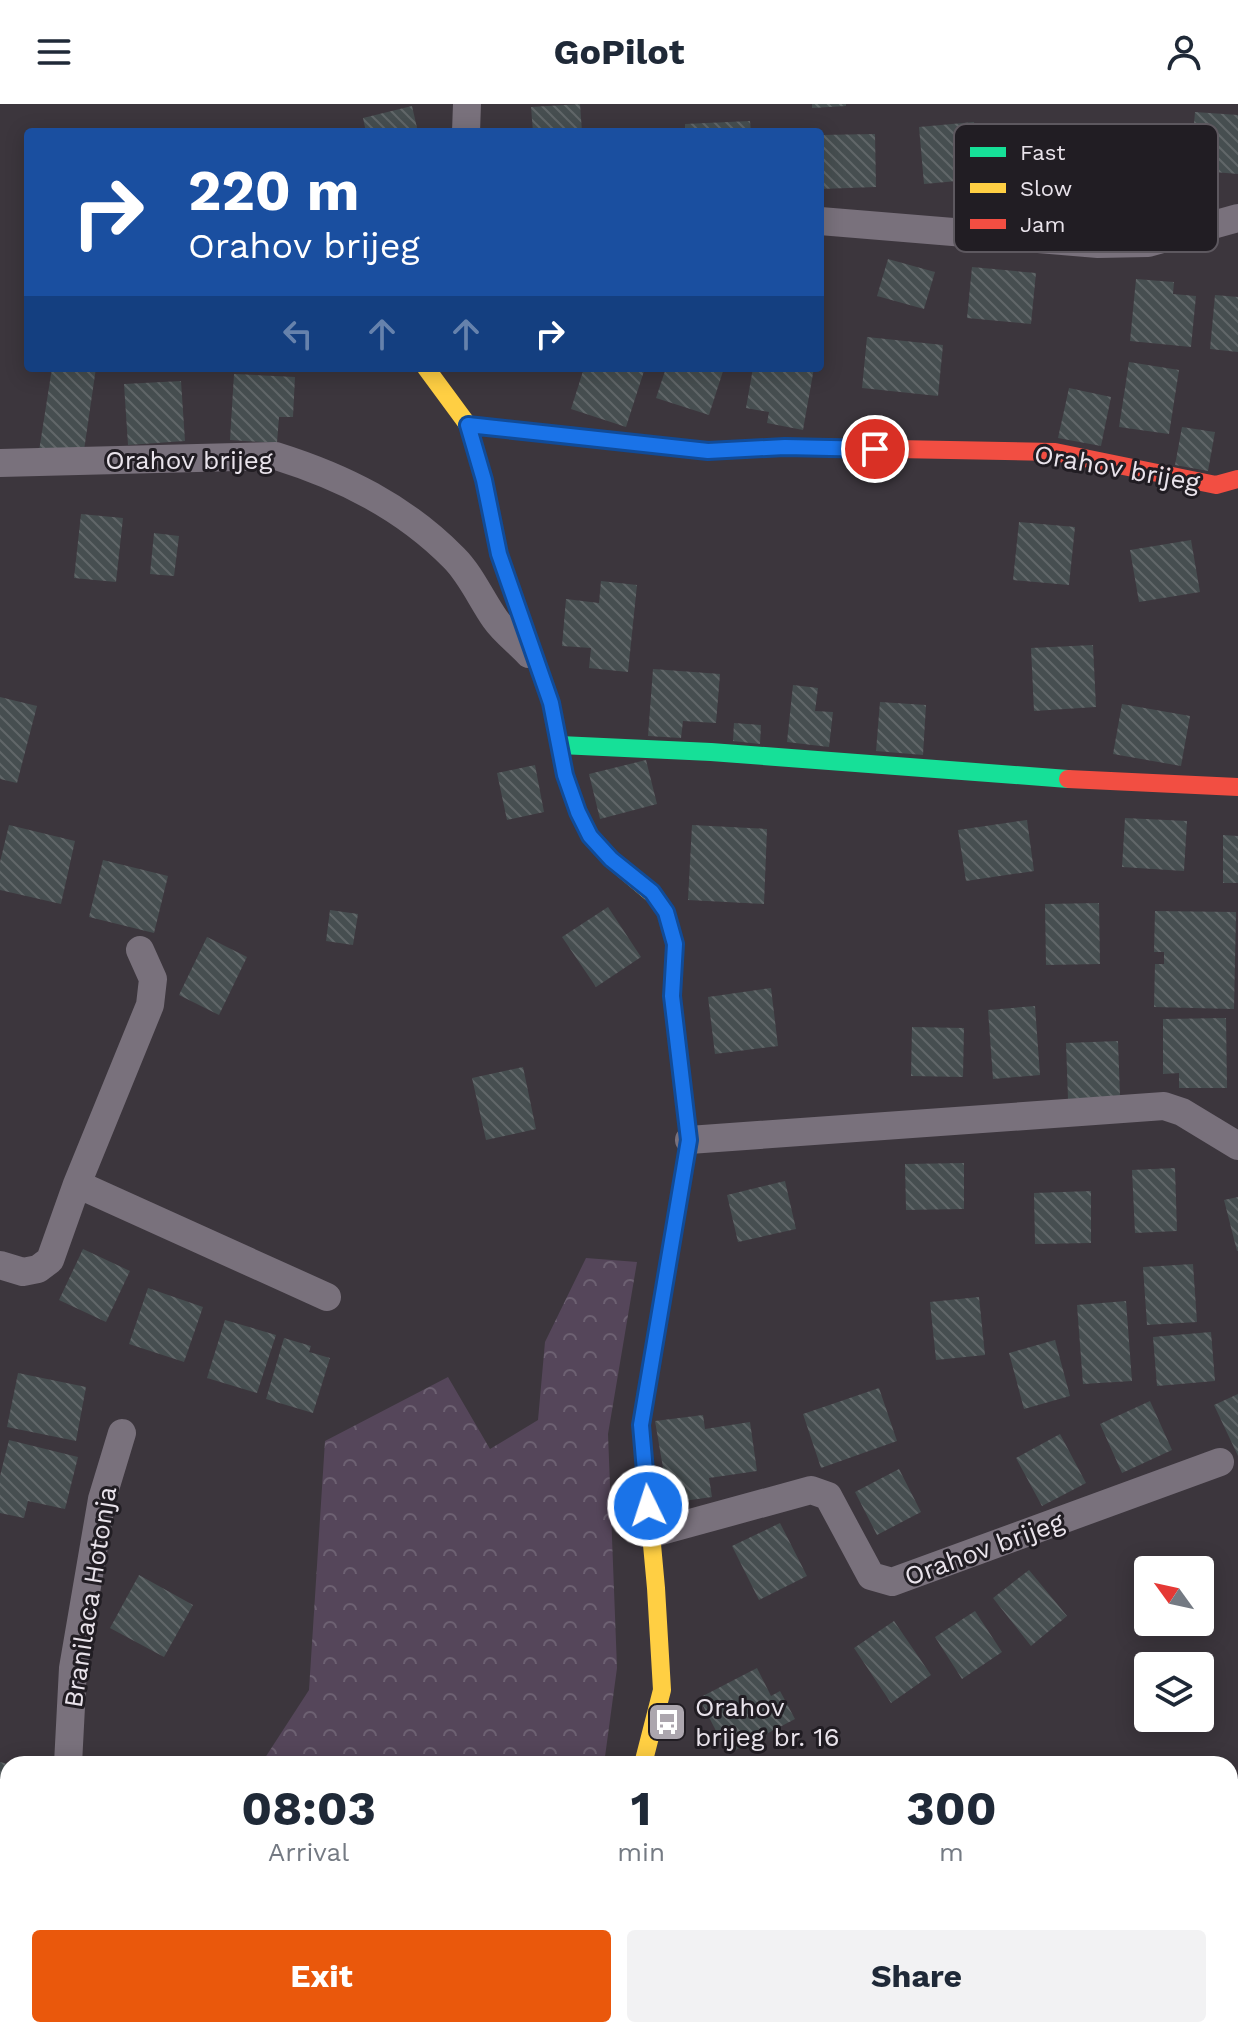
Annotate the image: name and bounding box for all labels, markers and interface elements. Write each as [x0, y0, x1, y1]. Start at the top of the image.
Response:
icon: menu [32, 30, 76, 74]
icon: person [1162, 30, 1206, 74]
text: GoPilot [554, 31, 684, 73]
legend [954, 124, 1218, 252]
text: Fast [1020, 140, 1066, 165]
text: 220 m [188, 158, 360, 224]
icon: right [56, 160, 160, 264]
text: Slow [1020, 176, 1072, 201]
text: Jam [1020, 212, 1065, 237]
text: Orahov brijeg [188, 225, 420, 267]
icon: left [276, 312, 320, 356]
icon: ahead [360, 312, 404, 356]
icon: ahead [444, 312, 488, 356]
icon: right [528, 312, 572, 356]
pin [841, 415, 909, 483]
icon: arrive [853, 427, 897, 471]
street label: Orahov brijeg [1032, 439, 1202, 497]
street label: Orahov brijeg [105, 445, 273, 475]
position arrow [606, 1464, 690, 1548]
street label: Branilaca Hotonja [58, 1484, 122, 1710]
street label: Orahov brijeg [900, 1506, 1068, 1592]
north arrow [1134, 1556, 1214, 1636]
map controls [1134, 1556, 1214, 1732]
button: layers [1134, 1652, 1214, 1732]
place label: Orahov brijeg br. 16 [695, 1692, 839, 1752]
bus stop icon: Orahov brijeg br. 16 [646, 1701, 688, 1743]
text: 08:03 [241, 1780, 376, 1837]
text: 1 [631, 1780, 651, 1837]
text: 300 [906, 1780, 997, 1837]
text: Arrival [268, 1837, 349, 1867]
text: min [617, 1837, 665, 1867]
text: m [939, 1837, 964, 1867]
button: Exit [32, 1930, 611, 2022]
button: Share [627, 1930, 1206, 2022]

